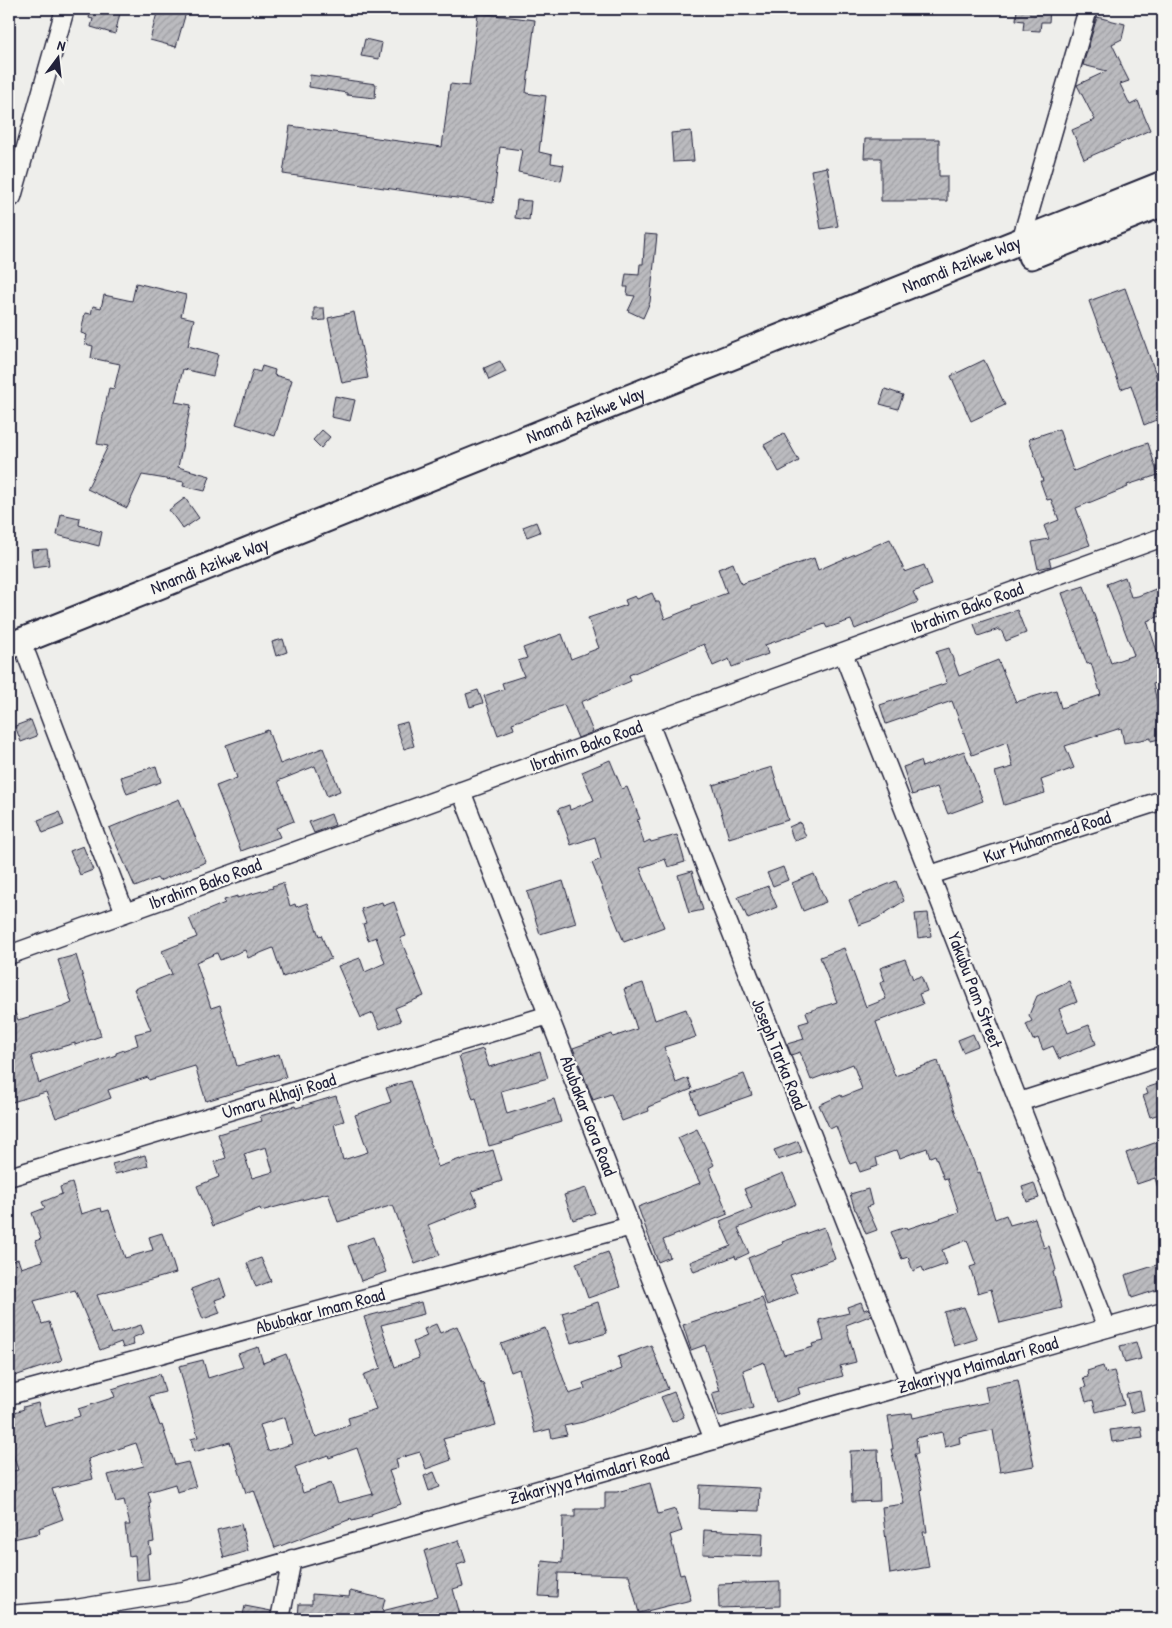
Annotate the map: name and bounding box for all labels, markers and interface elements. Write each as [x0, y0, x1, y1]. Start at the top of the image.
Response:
north arrow [32, 32, 82, 82]
text: N [55, 35, 68, 55]
street label: Nnamdi Azikwe Way [898, 229, 1025, 299]
street label: Nnamdi Azikwe Way [522, 380, 649, 450]
street label: Nnamdi Azikwe Way [146, 530, 273, 600]
street label: Ibrahim Bako Road [907, 576, 1027, 639]
street label: Ibrahim Bako Road [526, 714, 646, 777]
street label: Kur Muhammed Road [980, 804, 1114, 869]
street label: Ibrahim Bako Road [145, 852, 265, 915]
street label: Yakubu Pam Street [942, 928, 1009, 1052]
street label: Joseph Tarka Road [746, 994, 813, 1113]
street label: Abubakar Gora Road [554, 1052, 623, 1180]
street label: Umaru Alhaji Road [219, 1066, 339, 1125]
street label: Abubakar Imam Road [252, 1281, 387, 1340]
street label: Zakariyya Maimalari Road [895, 1330, 1061, 1399]
street label: Zakariyya Maimalari Road [506, 1441, 672, 1510]

